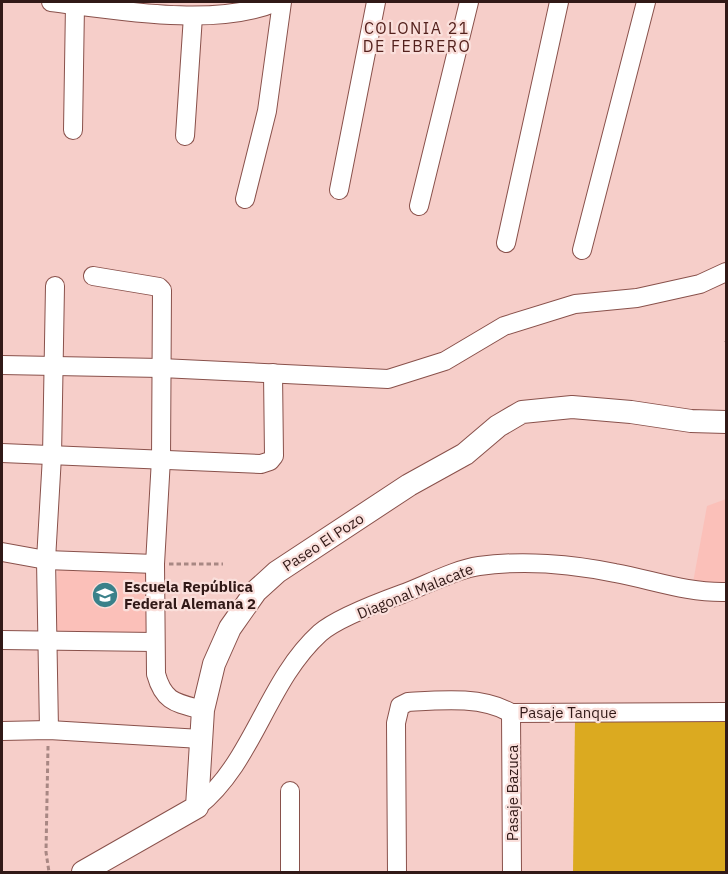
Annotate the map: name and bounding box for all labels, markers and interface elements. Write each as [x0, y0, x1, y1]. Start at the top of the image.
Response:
district label: COLONIA 21 DE FEBRERO [363, 18, 471, 56]
street label: Paseo El Pozo [279, 509, 367, 575]
street label: Diagonal Malacate [354, 559, 476, 623]
place label: Escuela República Federal Alemana 2 [124, 577, 256, 613]
school or university icon: Escuela República Federal Alemana 2 [90, 580, 120, 610]
street label: Pasaje Tanque [519, 703, 617, 722]
street label: Pasaje Bazuca [503, 745, 522, 841]

